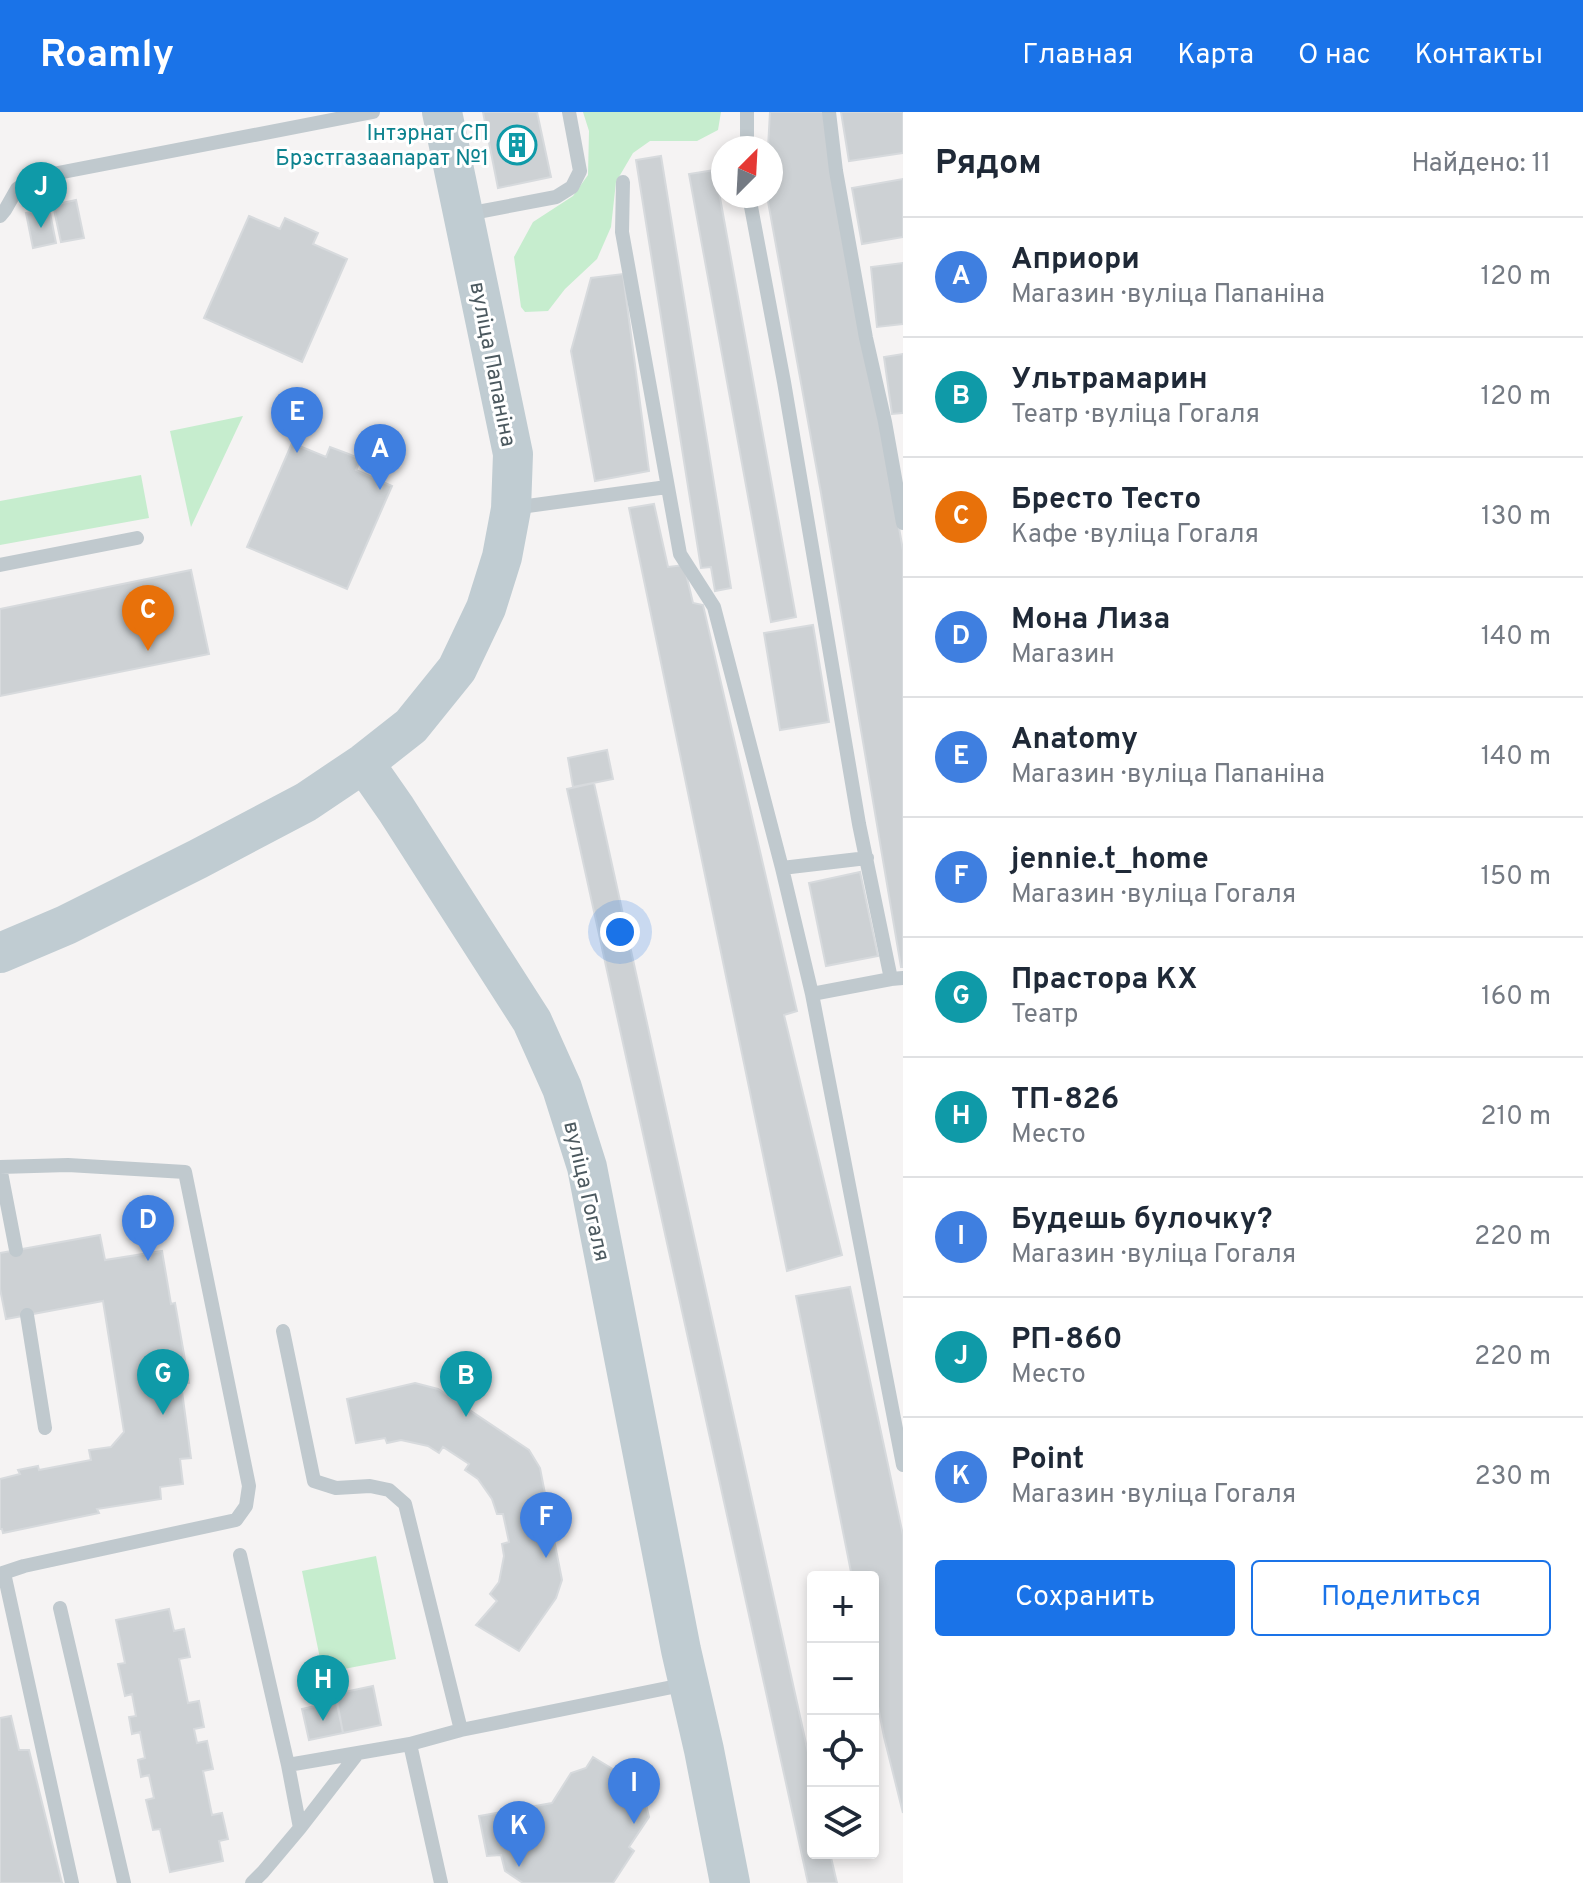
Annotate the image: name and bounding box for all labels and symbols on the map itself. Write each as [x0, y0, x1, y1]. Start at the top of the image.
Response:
place label: Інтэрнат СП Брэстгазаапарат №1 [275, 121, 489, 173]
building icon: Інтэрнат СП Брэстгазаапарат №1 [496, 124, 538, 166]
north arrow [711, 136, 783, 208]
pin: J [15, 162, 67, 228]
street label: вуліца Папаніна [462, 280, 521, 449]
pin: E [271, 387, 323, 453]
pin: A [354, 424, 406, 490]
pin: C [122, 585, 174, 651]
your location [600, 912, 640, 952]
street label: вуліца Гогаля [556, 1119, 615, 1264]
pin: D [122, 1195, 174, 1261]
pin: G [137, 1349, 189, 1415]
pin: B [440, 1351, 492, 1417]
pin: F [520, 1492, 572, 1558]
pin: H [297, 1655, 349, 1721]
pin: I [608, 1758, 660, 1824]
pin: K [493, 1801, 545, 1867]

